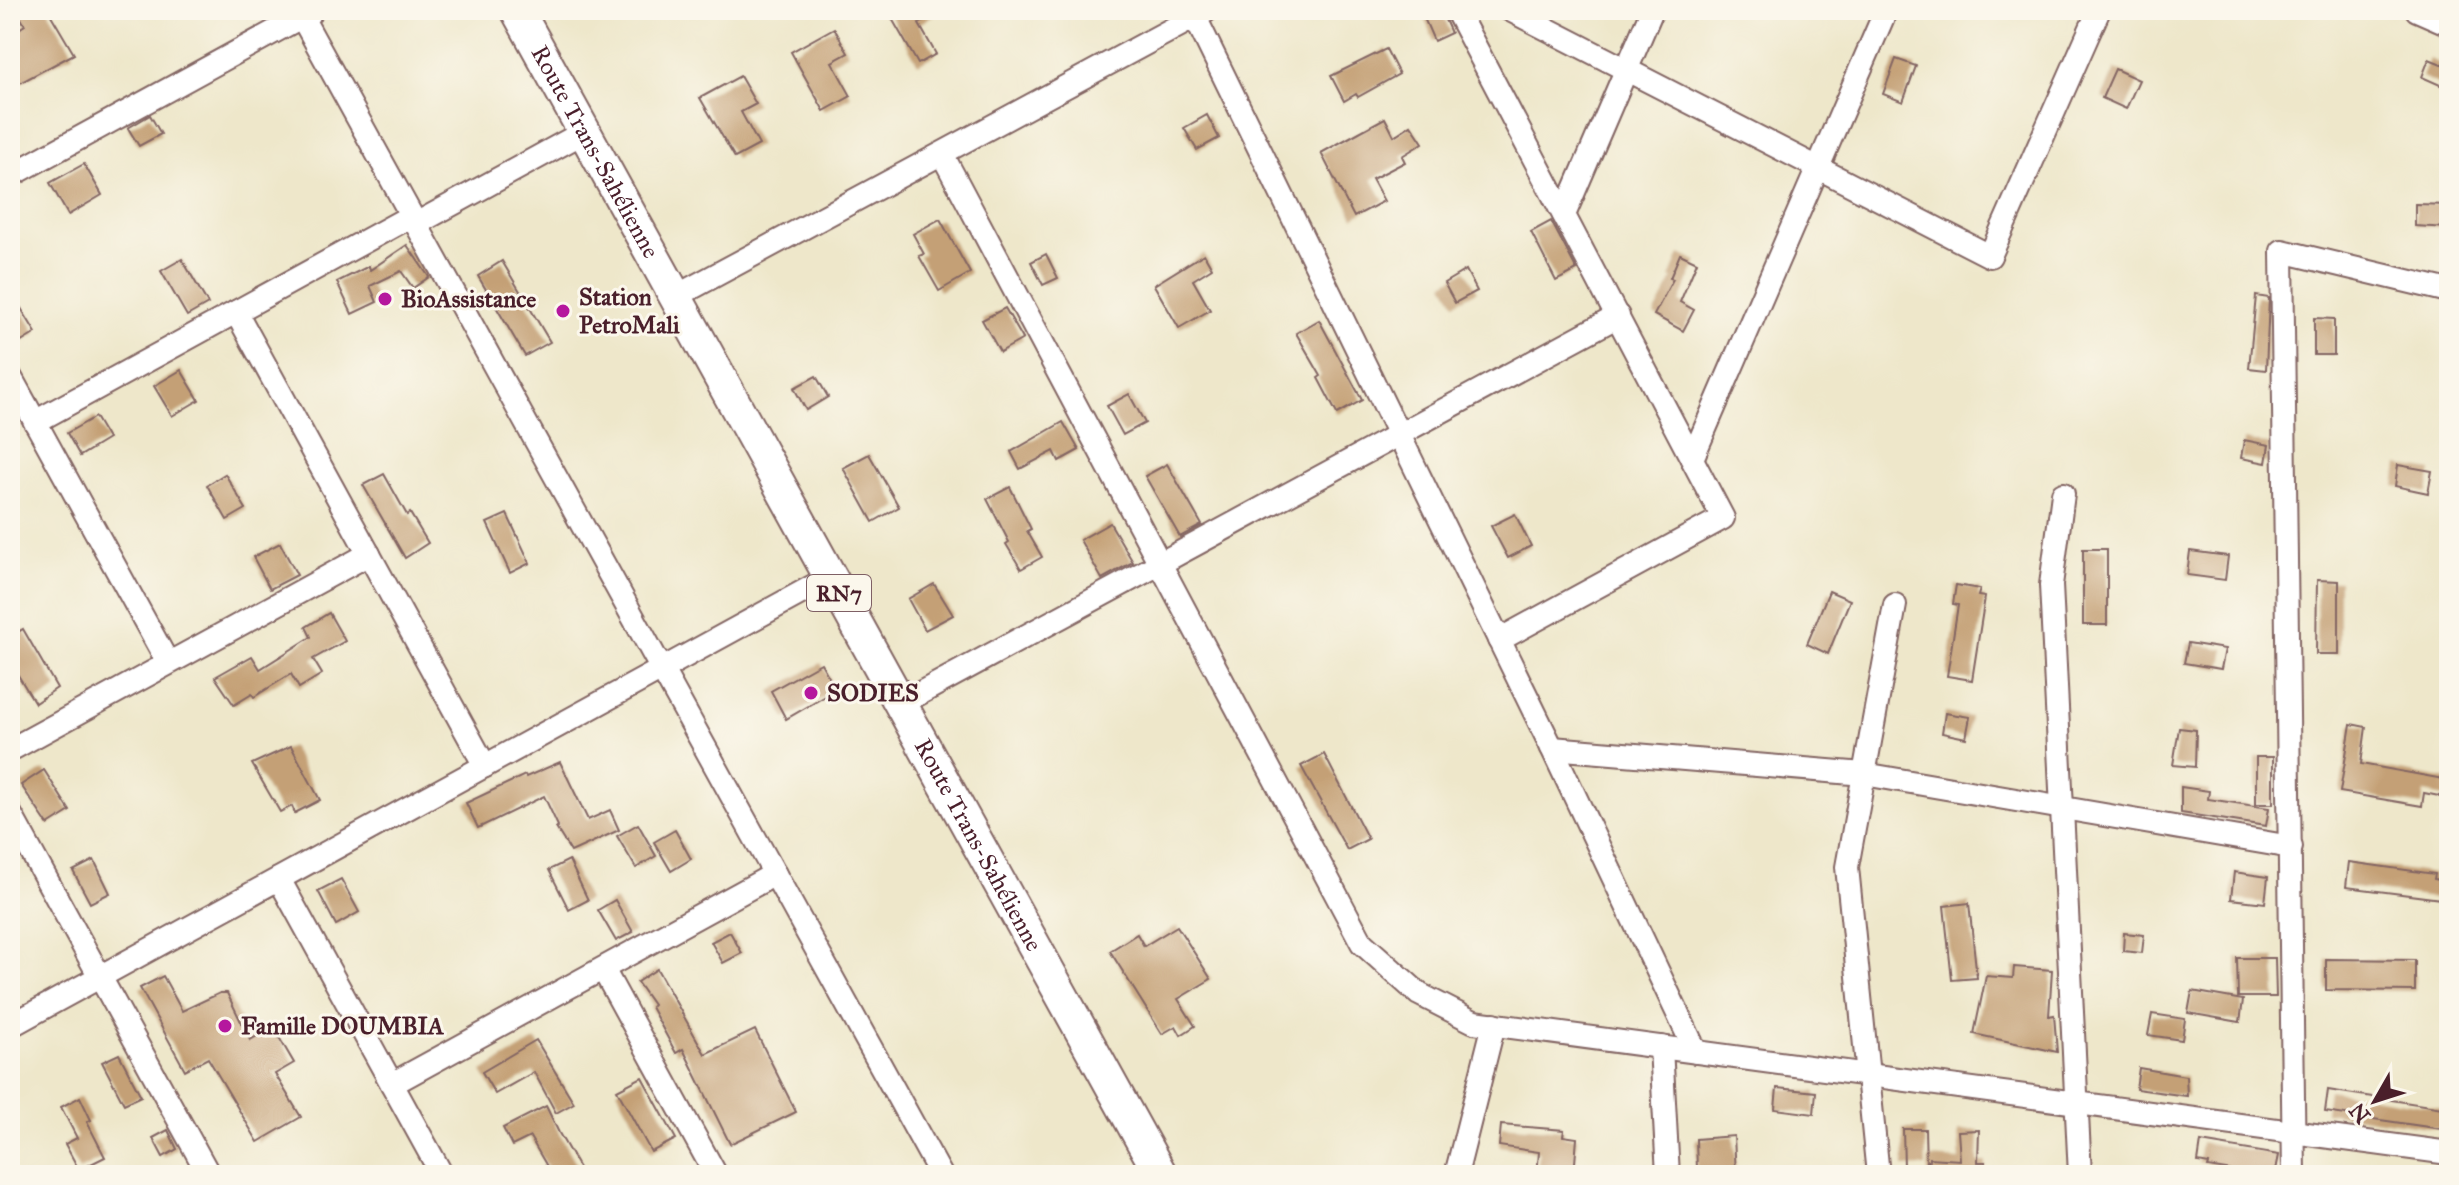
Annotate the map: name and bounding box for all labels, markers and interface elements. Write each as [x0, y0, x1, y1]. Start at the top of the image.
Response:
street label: Route Trans-Sahélienne [525, 40, 666, 263]
place label: Station PetroMali [579, 282, 680, 340]
place label: BioAssistance [401, 284, 536, 314]
marker: BioAssistance [376, 290, 394, 308]
marker: Station PetroMali [554, 302, 572, 320]
road number: RN7 [807, 575, 871, 611]
place label: SODIES [827, 678, 919, 708]
marker: SODIES [802, 684, 820, 702]
street label: Route Trans-Sahélienne [908, 733, 1049, 956]
place label: Famille DOUMBIA [241, 1011, 445, 1041]
marker: Famille DOUMBIA [216, 1017, 234, 1035]
north arrow [2335, 1061, 2415, 1141]
text: N [2343, 1097, 2376, 1129]

